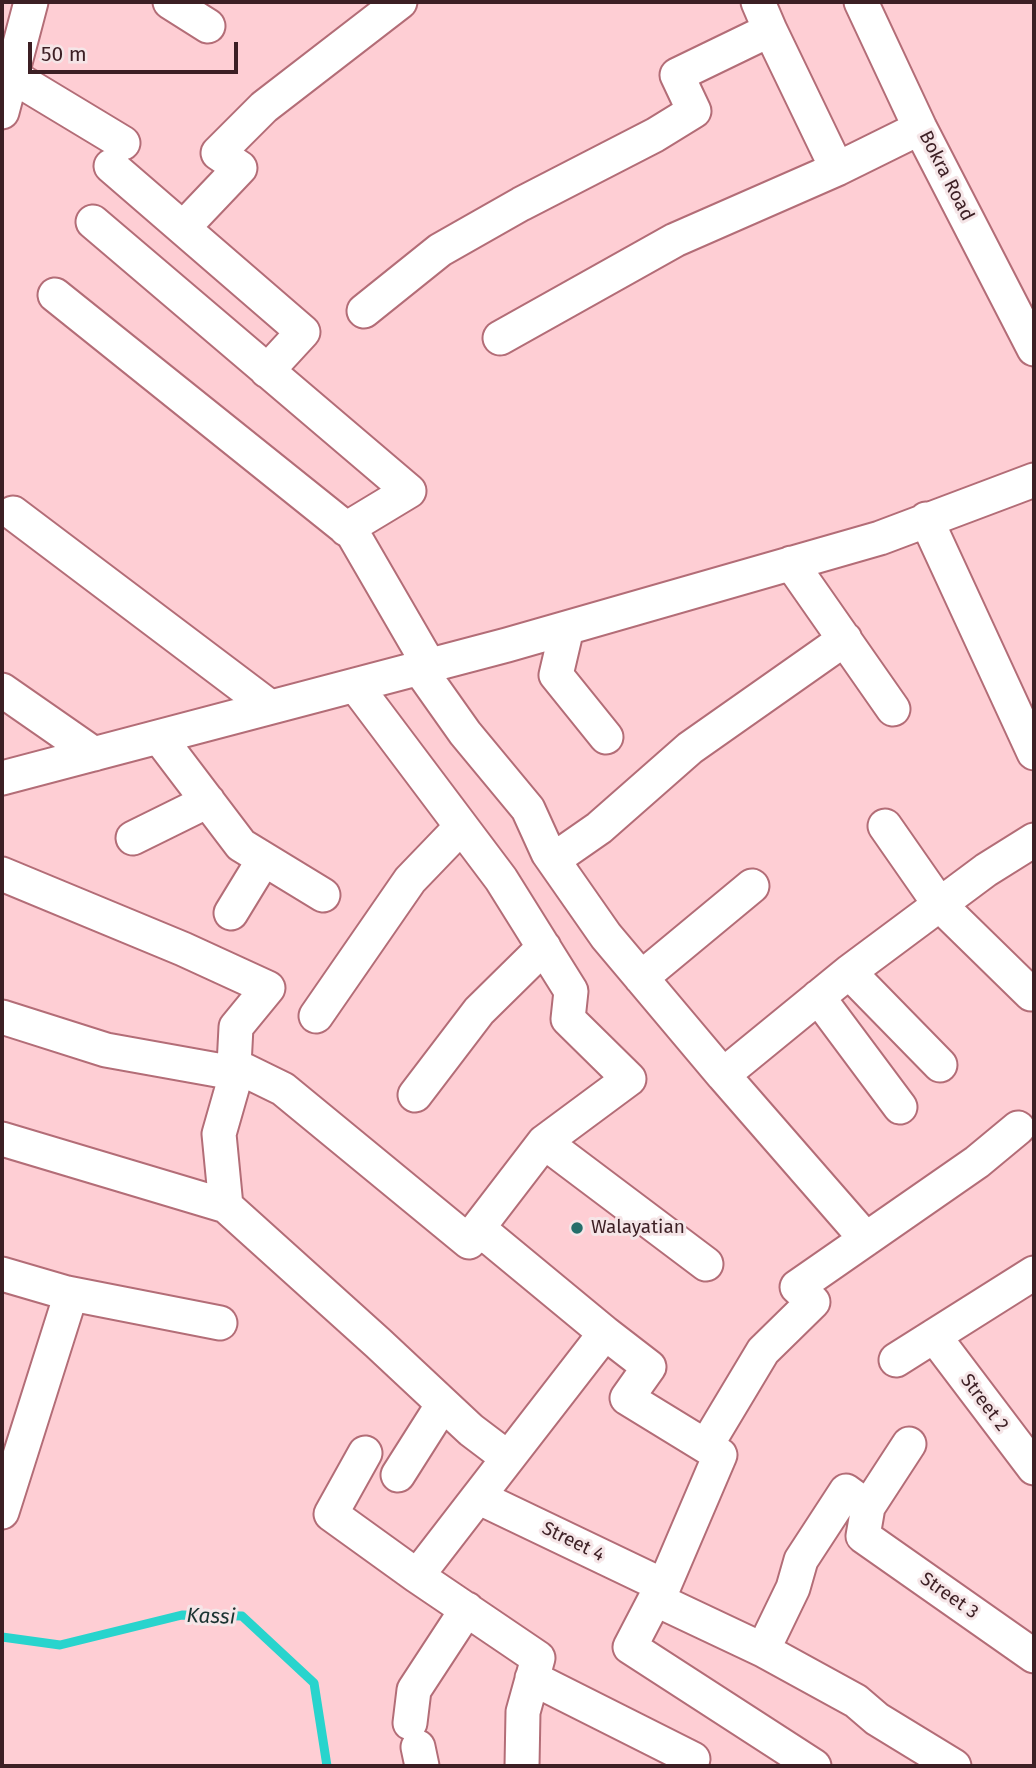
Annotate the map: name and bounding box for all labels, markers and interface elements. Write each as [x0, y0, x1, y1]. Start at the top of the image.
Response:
scale bar [32, 28, 242, 72]
text: 50 m [41, 41, 87, 67]
street label: Bokra Road [914, 127, 978, 225]
place label: Walayatian [591, 1217, 685, 1239]
marker: Walayatian [569, 1220, 585, 1236]
street label: Street 2 [955, 1370, 1013, 1436]
street label: Street 4 [538, 1517, 608, 1567]
street label: Street 3 [915, 1568, 983, 1624]
water label: Kassi [186, 1604, 236, 1630]

